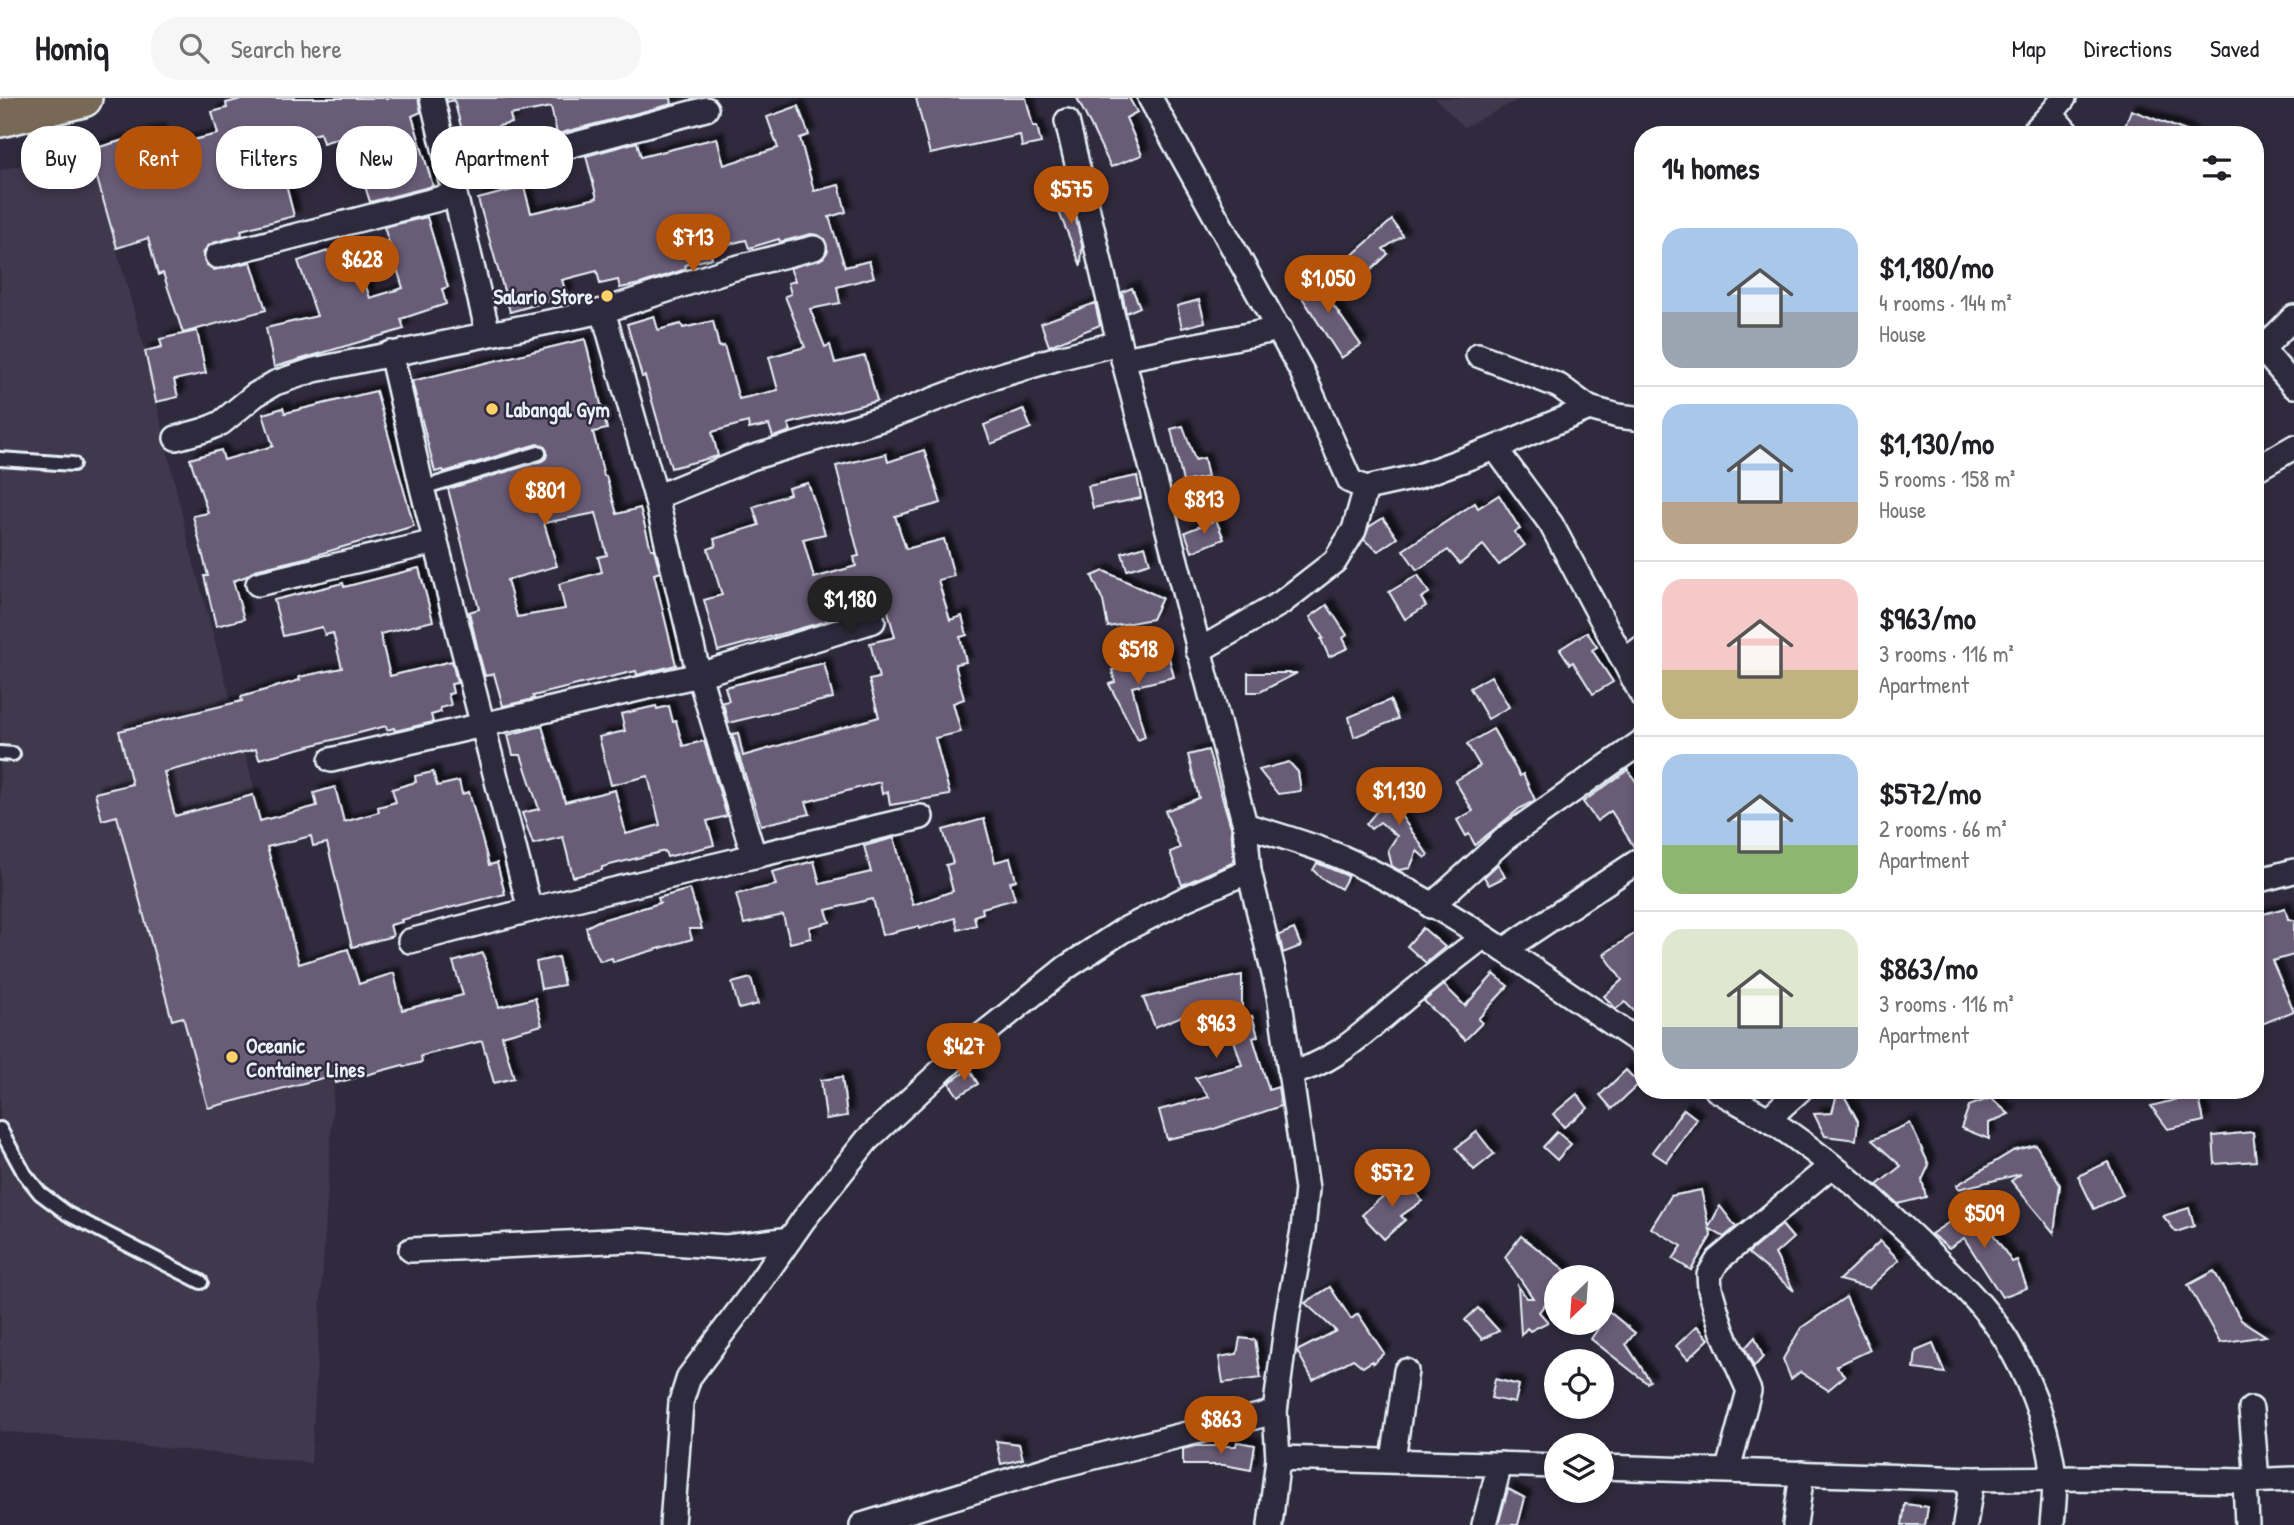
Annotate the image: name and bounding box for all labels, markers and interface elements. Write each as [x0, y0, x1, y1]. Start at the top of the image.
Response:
search box [151, 17, 641, 80]
text: Homiq [35, 26, 109, 70]
icon: search [175, 29, 213, 67]
text: Search here [231, 31, 342, 66]
text: Map [2012, 32, 2046, 64]
text: Directions [2084, 32, 2172, 64]
text: Saved [2210, 32, 2259, 64]
chip: Buy [21, 126, 101, 189]
chip: Rent [115, 126, 202, 189]
chip: Filters [216, 126, 322, 189]
chip: New [336, 126, 417, 189]
chip: Apartment [431, 126, 573, 189]
text: 14 homes [1662, 148, 1760, 188]
icon: filters [2198, 149, 2236, 187]
pin: $575 [1030, 166, 1112, 226]
text: $575 [1050, 173, 1092, 204]
pin: $713 [652, 214, 734, 274]
text: $713 [672, 221, 714, 252]
pin: $628 [321, 236, 403, 296]
text: $628 [341, 243, 383, 274]
text: $1,180/mo [1879, 247, 1994, 287]
pin: $1,050 [1271, 256, 1385, 315]
icon: home [1718, 256, 1802, 340]
text: $1,050 [1301, 262, 1356, 293]
place label: Salario Store [493, 282, 594, 311]
text: 4 rooms · 144 m² [1879, 287, 2012, 318]
marker: Salario Store [599, 288, 615, 304]
text: House [1879, 318, 1926, 349]
place label: Labangal Gym [506, 395, 610, 425]
marker: Labangal Gym [484, 401, 500, 417]
text: $1,130/mo [1879, 423, 1994, 463]
icon: home [1718, 432, 1802, 516]
text: 5 rooms · 158 m² [1879, 463, 2015, 494]
pin: $801 [504, 468, 586, 527]
text: $801 [525, 474, 565, 505]
pin: $813 [1163, 476, 1245, 536]
text: $813 [1184, 483, 1224, 514]
text: House [1879, 494, 1926, 525]
pin: $1,180 [793, 576, 907, 636]
text: $1,180 [823, 583, 877, 614]
text: $963/mo [1879, 598, 1976, 638]
icon: home [1718, 607, 1802, 691]
pin: $518 [1097, 626, 1179, 686]
text: $518 [1118, 633, 1158, 664]
text: 3 rooms · 116 m² [1879, 638, 2014, 669]
text: Apartment [1879, 669, 1969, 700]
pin: $1,130 [1342, 768, 1456, 827]
text: $572/mo [1879, 773, 1981, 813]
text: $1,130 [1372, 774, 1426, 805]
icon: home [1718, 782, 1802, 866]
text: 2 rooms · 66 m² [1879, 813, 2007, 844]
text: Apartment [1879, 844, 1969, 875]
text: $863/mo [1879, 948, 1978, 988]
icon: home [1718, 957, 1802, 1041]
text: 3 rooms · 116 m² [1879, 988, 2014, 1019]
pin: $963 [1175, 1000, 1257, 1060]
text: $963 [1196, 1007, 1236, 1038]
text: Apartment [1879, 1019, 1969, 1050]
pin: $427 [923, 1024, 1005, 1083]
text: $427 [943, 1030, 985, 1061]
place label: Oceanic Container Lines [246, 1031, 365, 1084]
marker: Oceanic Container Lines [224, 1049, 240, 1065]
pin: $572 [1351, 1150, 1433, 1209]
text: $572 [1370, 1156, 1414, 1187]
pin: $509 [1943, 1190, 2025, 1250]
text: $509 [1964, 1197, 2004, 1228]
north arrow [1544, 1265, 1614, 1335]
map controls [1544, 1265, 1614, 1503]
button: locate [1544, 1349, 1614, 1419]
pin: $863 [1180, 1396, 1262, 1456]
text: $863 [1200, 1403, 1242, 1434]
button: layers [1544, 1433, 1614, 1503]

